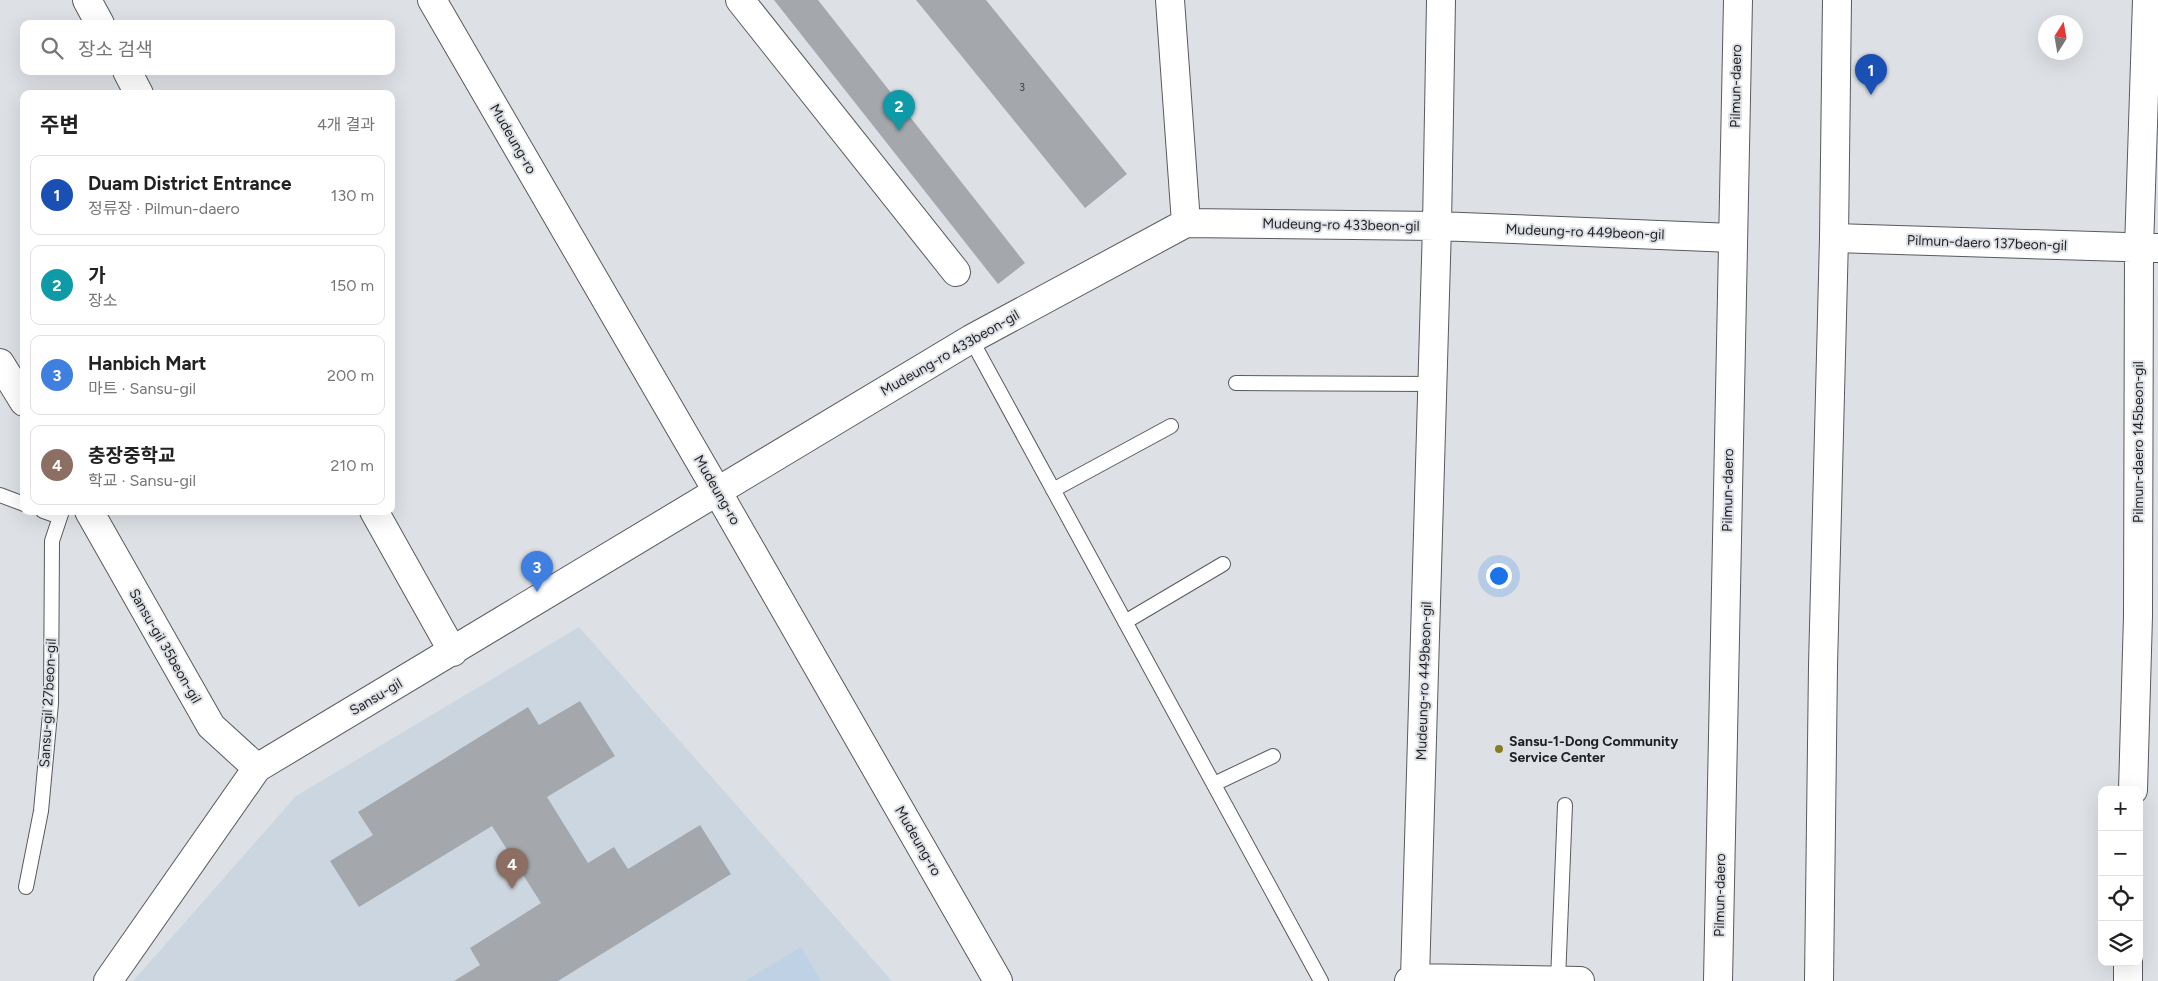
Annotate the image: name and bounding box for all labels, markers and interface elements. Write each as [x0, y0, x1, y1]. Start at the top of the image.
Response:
north arrow [2038, 15, 2083, 60]
search box [20, 20, 395, 75]
icon: search [38, 34, 66, 62]
text: 장소 검색 [78, 38, 153, 61]
street label: Pilmun-daero [1727, 44, 1745, 128]
pin: 1 [1855, 54, 1887, 95]
house number: 3 [1019, 81, 1025, 94]
pin: 2 [883, 90, 915, 131]
street label: Mudeung-ro [486, 101, 540, 177]
text: 주변 [40, 112, 79, 137]
text: 4개 결과 [317, 115, 375, 134]
text: Duam District Entrance [88, 172, 291, 195]
text: 1 [54, 186, 60, 205]
text: 130 m [331, 186, 374, 205]
text: 정류장 · Pilmun-daero [88, 199, 240, 218]
street label: Mudeung-ro 433beon-gil [1262, 215, 1420, 235]
street label: Mudeung-ro 449beon-gil [1505, 221, 1665, 243]
street label: Pilmun-daero 137beon-gil [1907, 232, 2067, 254]
text: 가 [88, 264, 105, 287]
text: 2 [52, 276, 62, 295]
text: 150 m [330, 276, 374, 295]
text: 장소 [88, 291, 117, 310]
street label: Mudeung-ro 433beon-gil [878, 306, 1022, 400]
text: Hanbich Mart [88, 352, 206, 375]
street label: Pilmun-daero 145beon-gil [2130, 361, 2147, 523]
text: 3 [53, 366, 61, 385]
text: 200 m [327, 366, 374, 385]
text: 마트 · Sansu-gil [88, 379, 196, 398]
text: 충장중학교 [88, 444, 175, 467]
street label: Pilmun-daero [1719, 448, 1737, 532]
street label: Mudeung-ro [690, 452, 744, 528]
text: 4 [52, 456, 62, 475]
text: 210 m [331, 456, 374, 475]
text: 학교 · Sansu-gil [88, 471, 196, 490]
pin: 3 [521, 551, 553, 592]
your location [1486, 563, 1512, 589]
street label: Sansu-gil 35beon-gil [125, 586, 205, 706]
street label: Mudeung-ro 449beon-gil [1413, 601, 1435, 761]
street label: Sansu-gil 27beon-gil [36, 638, 60, 768]
street label: Sansu-gil [347, 675, 405, 719]
place label: Sansu-1-Dong Community Service Center [1509, 733, 1679, 766]
marker: Sansu-1-Dong Community Service Center [1493, 743, 1505, 755]
map controls [2098, 786, 2143, 966]
button: + [2098, 786, 2143, 831]
street label: Mudeung-ro [891, 803, 945, 879]
button: − [2098, 831, 2143, 876]
pin: 4 [496, 848, 528, 889]
street label: Pilmun-daero [1711, 853, 1729, 937]
button: locate [2098, 876, 2143, 921]
button: layers [2098, 921, 2143, 966]

